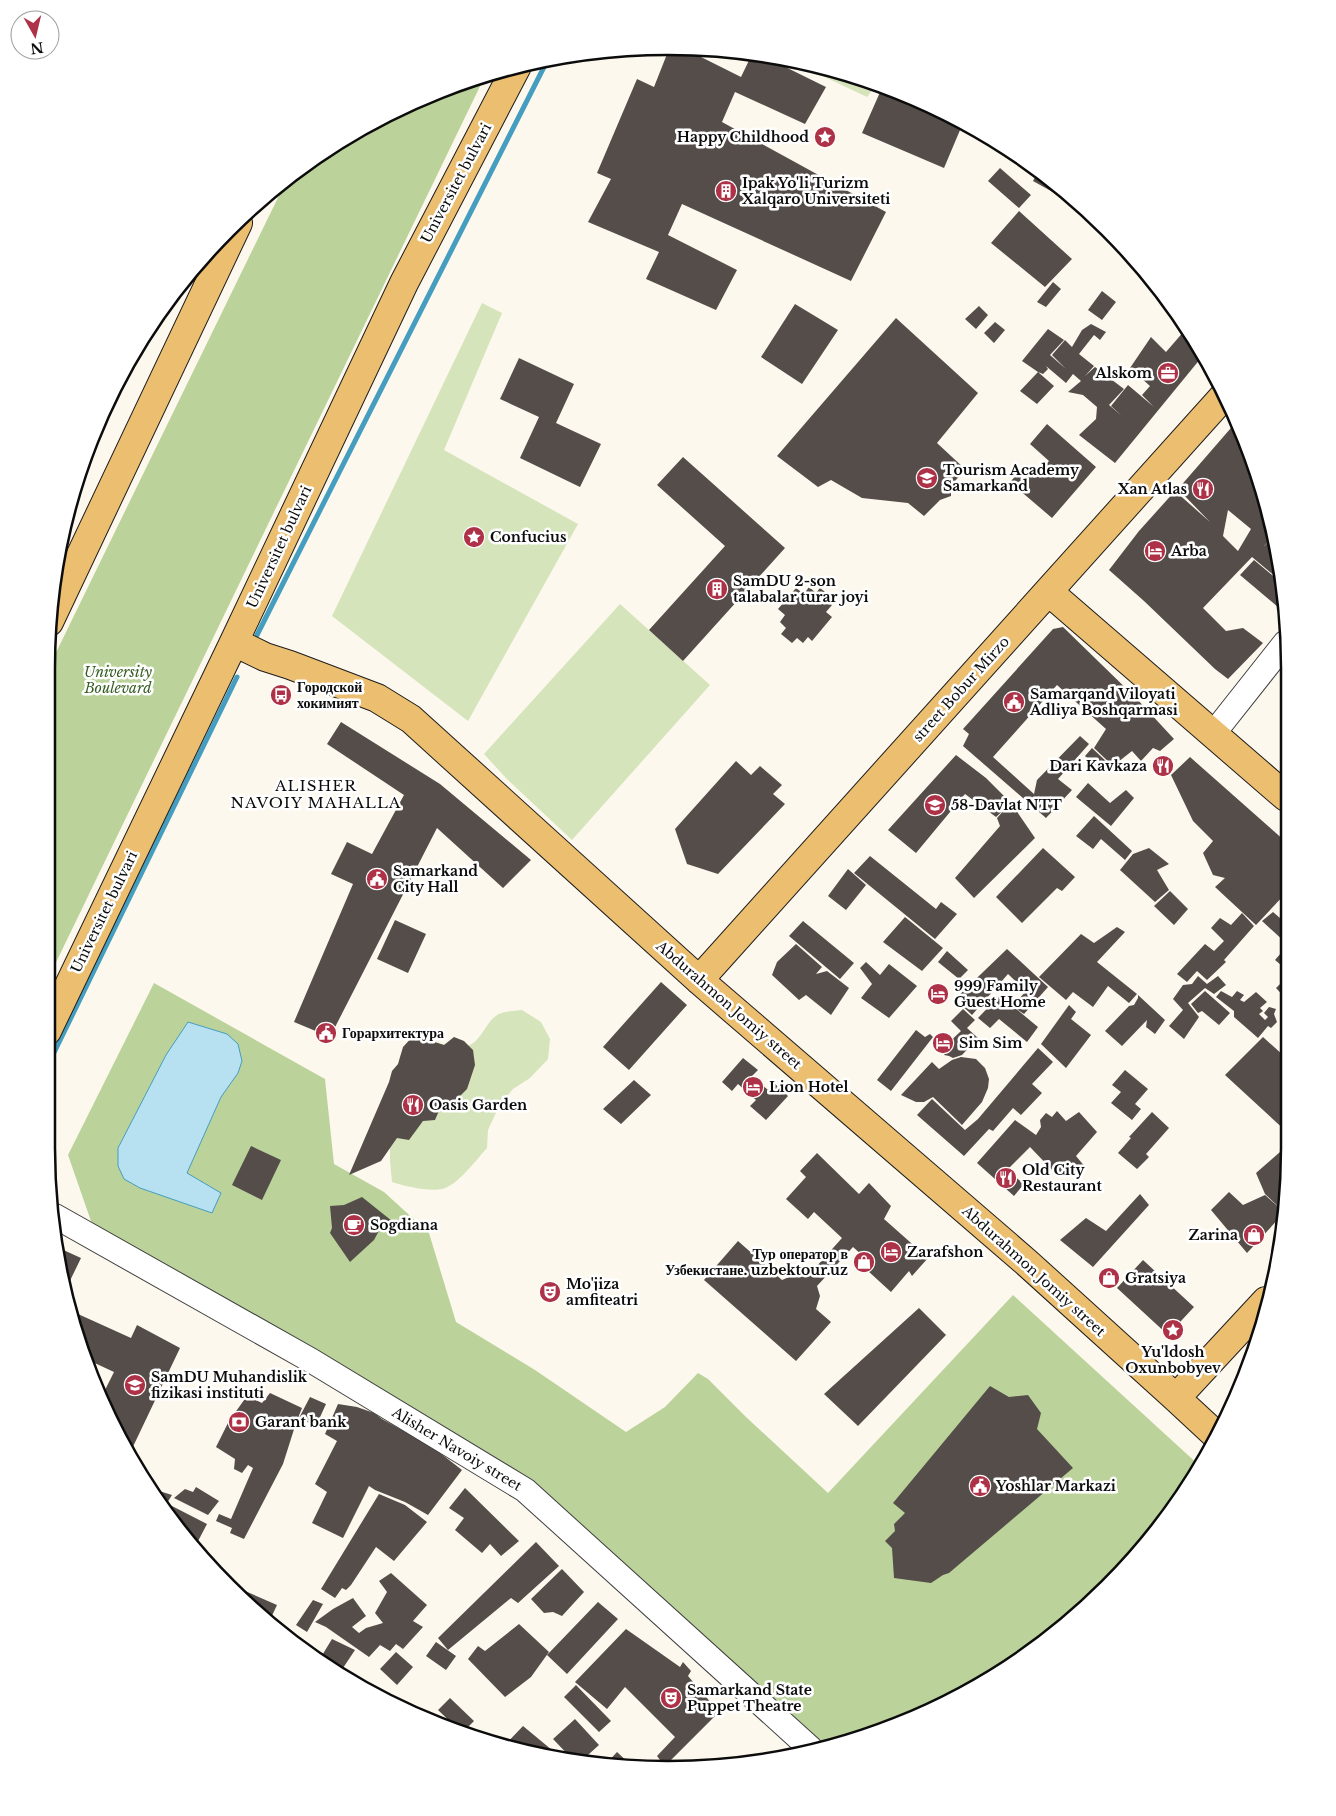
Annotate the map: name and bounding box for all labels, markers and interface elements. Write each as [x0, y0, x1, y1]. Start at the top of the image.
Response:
north arrow [10, 10, 60, 60]
text: N [29, 38, 45, 58]
street label: Universitet bulvari [417, 120, 495, 246]
place icon: Happy Childhood [813, 125, 837, 149]
place label: Happy Childhood [677, 128, 809, 146]
place label: Ipak Yo'li Turizm Xalqaro Universiteti [741, 174, 890, 208]
building icon: Ipak Yo'li Turizm Xalqaro Universiteti [714, 179, 738, 203]
office icon: Alskom [1156, 361, 1180, 385]
place label: Alskom [1095, 364, 1153, 382]
place label: Tourism Academy Samarkand [943, 461, 1080, 495]
school or university icon: Tourism Academy Samarkand [915, 466, 939, 490]
restaurant icon: Xan Atlas [1191, 477, 1215, 501]
place label: Xan Atlas [1117, 480, 1187, 498]
street label: Universitet bulvari [243, 483, 315, 611]
place icon: Confucius [462, 525, 486, 549]
place label: Confucius [490, 528, 567, 546]
hotel icon: Arba [1143, 539, 1167, 563]
place label: Arba [1170, 542, 1207, 560]
place label: SamDU 2-son talabalar turar joyi [733, 572, 869, 606]
building icon: SamDU 2-son talabalar turar joyi [705, 577, 729, 601]
street label: street Bobur Mirzo [909, 632, 1013, 746]
park label: University Boulevard [83, 663, 153, 697]
place label: Городской хокимият [297, 678, 362, 712]
bus stop icon: Городской хокимият [269, 683, 293, 707]
place label: Samarqand Viloyati Adliya Boshqarmasi [1029, 685, 1178, 719]
public building icon: Samarqand Viloyati Adliya Boshqarmasi [1002, 690, 1026, 714]
restaurant icon: Dari Kavkaza [1151, 754, 1175, 778]
place label: Dari Kavkaza [1049, 757, 1147, 775]
district label: ALISHER NAVOIY MAHALLA [231, 776, 401, 812]
school or university icon: 58-Davlat NTT [923, 793, 947, 817]
place label: 58-Davlat NTT [951, 796, 1062, 814]
street label: Universitet bulvari [67, 848, 141, 976]
place label: Samarkand City Hall [393, 862, 478, 896]
public building icon: Samarkand City Hall [365, 867, 389, 891]
street label: Abdurahmon Jomiy street [652, 936, 806, 1074]
place label: 999 Family Guest Home [954, 977, 1046, 1011]
hotel icon: 999 Family Guest Home [926, 982, 950, 1006]
public building icon: Горархитектура [314, 1021, 338, 1045]
place label: Горархитектура [342, 1024, 444, 1042]
hotel icon: Sim Sim [931, 1031, 955, 1055]
place label: Sim Sim [959, 1034, 1023, 1052]
hotel icon: Lion Hotel [741, 1075, 765, 1099]
place label: Lion Hotel [769, 1078, 848, 1096]
restaurant icon: Oasis Garden [401, 1093, 425, 1117]
place label: Oasis Garden [429, 1096, 527, 1114]
place label: Old City Restaurant [1022, 1161, 1103, 1195]
restaurant icon: Old City Restaurant [994, 1166, 1018, 1190]
street label: Abdurahmon Jomiy street [958, 1201, 1110, 1341]
cafe icon: Sogdiana [342, 1213, 366, 1237]
place label: Sogdiana [370, 1216, 438, 1234]
shop icon: Zarina [1242, 1223, 1266, 1247]
place label: Zarina [1189, 1226, 1238, 1244]
hotel icon: Zarafshon [879, 1240, 903, 1264]
place label: Zarafshon [907, 1243, 983, 1261]
place label: Тур оператор в Узбекистане. uzbektour.uz [665, 1245, 848, 1279]
shop icon: Тур оператор в Узбекистане. uzbektour.uz [852, 1250, 876, 1274]
shop icon: Gratsiya [1097, 1266, 1121, 1290]
place label: Gratsiya [1125, 1269, 1186, 1287]
place label: Mo'jiza amfiteatri [566, 1275, 638, 1309]
theatre icon: Mo'jiza amfiteatri [538, 1280, 562, 1304]
place icon: Yu'ldosh Oxunbobyev [1161, 1318, 1185, 1342]
place label: Yu'ldosh Oxunbobyev [1125, 1343, 1221, 1377]
place label: SamDU Muhandislik fizikasi instituti [151, 1368, 308, 1402]
school or university icon: SamDU Muhandislik fizikasi instituti [123, 1373, 147, 1397]
street label: Alisher Navoiy street [388, 1403, 526, 1495]
bank icon: Garant bank [227, 1410, 251, 1434]
place label: Garant bank [255, 1413, 347, 1431]
public building icon: Yoshlar Markazi [968, 1474, 992, 1498]
place label: Yoshlar Markazi [995, 1477, 1116, 1495]
place label: Samarkand State Puppet Theatre [687, 1681, 812, 1715]
theatre icon: Samarkand State Puppet Theatre [659, 1686, 683, 1710]

